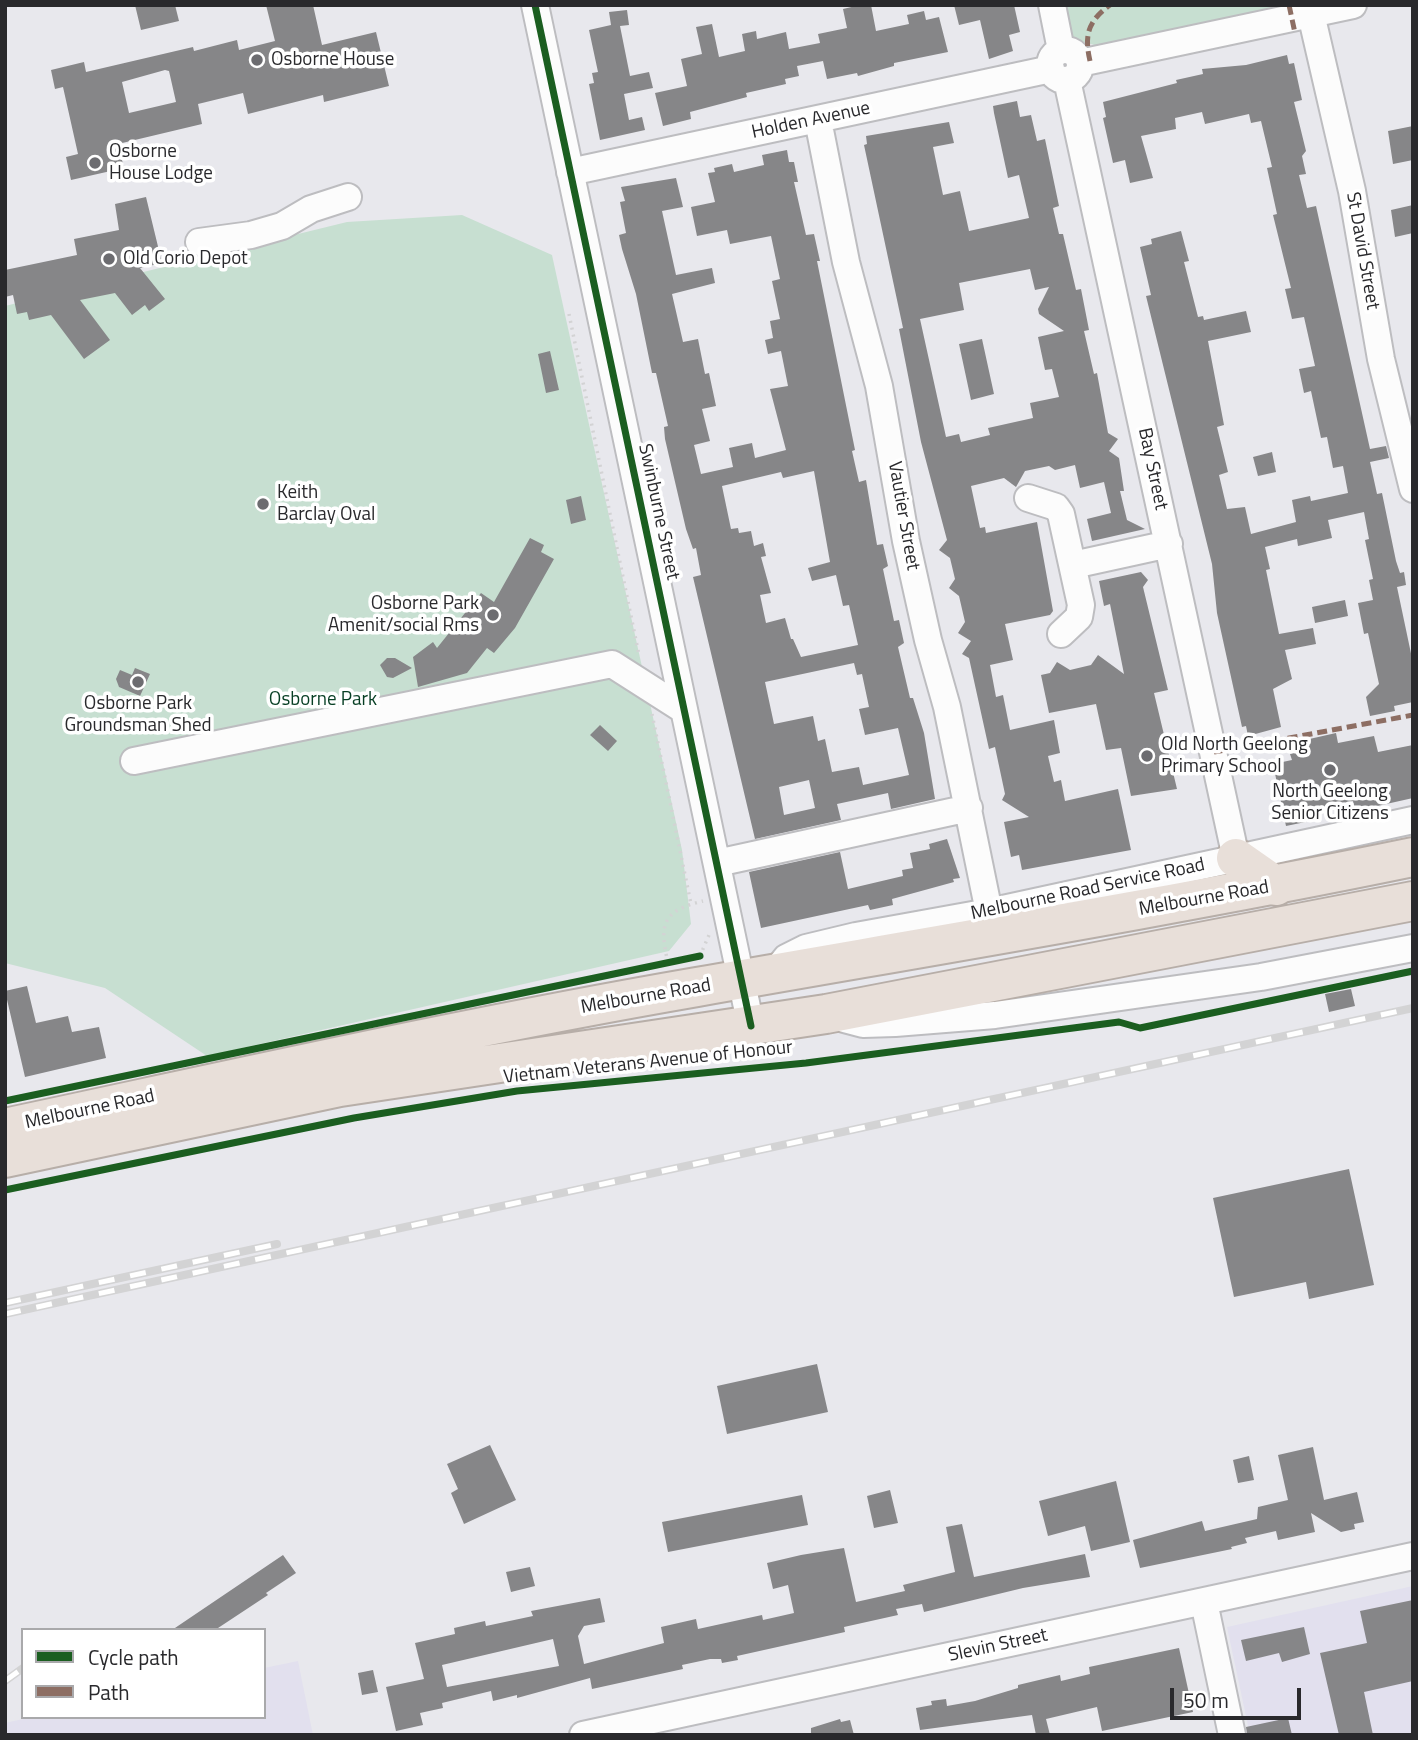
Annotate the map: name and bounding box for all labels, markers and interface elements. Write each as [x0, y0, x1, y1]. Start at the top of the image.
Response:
place label: Osborne House [271, 49, 394, 71]
marker: Osborne House [249, 52, 265, 68]
street label: Holden Avenue [750, 97, 872, 145]
place label: Osborne House Lodge [109, 141, 213, 185]
marker: Osborne House Lodge [87, 155, 103, 171]
street label: St David Street [1340, 190, 1384, 312]
place label: Old Corio Depot [123, 248, 248, 270]
marker: Old Corio Depot [101, 251, 117, 267]
street label: Bay Street [1132, 426, 1172, 512]
street label: Swinburne Street [632, 442, 684, 582]
street label: Vautier Street [882, 460, 924, 572]
place label: Keith Barclay Oval [277, 482, 375, 526]
marker: Keith Barclay Oval [255, 496, 271, 512]
place label: Osborne Park Amenit/social Rms [328, 593, 479, 637]
marker: Osborne Park Amenit/social Rms [485, 607, 501, 623]
marker: Osborne Park Groundsman Shed [130, 674, 146, 690]
park label: Osborne Park [269, 689, 377, 711]
place label: Osborne Park Groundsman Shed [64, 693, 212, 737]
place label: Old North Geelong Primary School [1161, 734, 1308, 778]
marker: Old North Geelong Primary School [1139, 748, 1155, 764]
marker: North Geelong Senior Citizens [1322, 762, 1338, 778]
place label: North Geelong Senior Citizens [1271, 781, 1389, 825]
street label: Melbourne Road Service Road [969, 854, 1207, 926]
street label: Melbourne Road [1137, 876, 1271, 922]
street label: Melbourne Road [579, 974, 713, 1020]
street label: Vietnam Veterans Avenue of Honour [502, 1036, 794, 1090]
street label: Melbourne Road [23, 1085, 157, 1135]
street label: Slevin Street [946, 1624, 1050, 1668]
legend [21, 1628, 266, 1719]
text: Cycle path [88, 1641, 179, 1673]
scale bar [1173, 1674, 1304, 1718]
text: Path [88, 1676, 130, 1708]
text: 50 m [1183, 1684, 1229, 1716]

